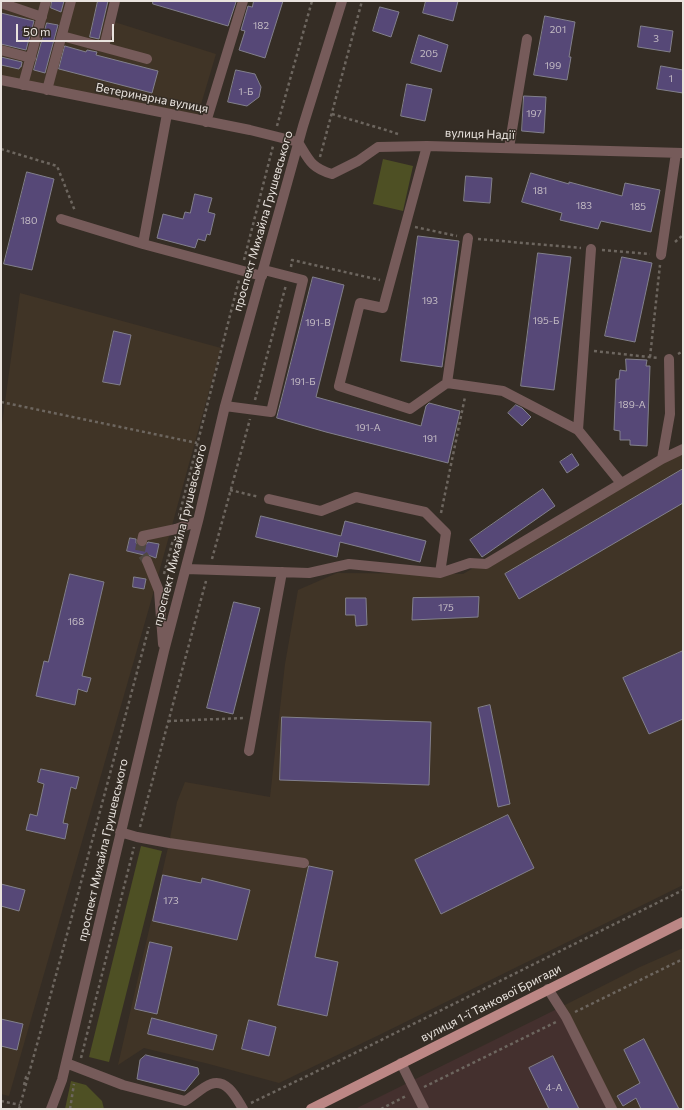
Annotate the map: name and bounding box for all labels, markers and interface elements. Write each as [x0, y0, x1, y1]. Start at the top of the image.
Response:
scale bar [18, 16, 116, 42]
house number: 182 [253, 20, 269, 32]
text: 50 m [23, 24, 51, 38]
house number: 201 [550, 24, 566, 36]
house number: 3 [653, 33, 659, 45]
house number: 205 [420, 48, 438, 60]
house number: 199 [545, 60, 561, 72]
house number: 1 [669, 73, 673, 85]
street label: Ветеринарна вулиця [94, 80, 210, 116]
house number: 1-Б [239, 86, 253, 98]
house number: 197 [526, 108, 542, 120]
street label: вулиця Надії [445, 126, 515, 142]
street label: проспект Михайла Грушевського [230, 129, 296, 313]
house number: 181 [533, 185, 547, 197]
house number: 183 [576, 200, 592, 212]
house number: 185 [630, 201, 646, 213]
house number: 180 [21, 215, 37, 227]
house number: 193 [422, 295, 438, 307]
house number: 195-Б [533, 315, 559, 327]
house number: 191-В [305, 317, 331, 329]
house number: 191-Б [290, 376, 316, 388]
house number: 189-А [618, 399, 646, 411]
house number: 191-А [355, 422, 381, 434]
house number: 191 [423, 433, 437, 445]
street label: проспект Михайла Грушевського [150, 443, 210, 627]
house number: 175 [438, 602, 454, 614]
house number: 168 [68, 616, 84, 628]
street label: проспект Михайла Грушевського [75, 757, 131, 943]
house number: 173 [163, 895, 179, 907]
street label: вулиця 1-ї Танкової Бригади [418, 961, 564, 1045]
house number: 4-А [546, 1082, 562, 1094]

